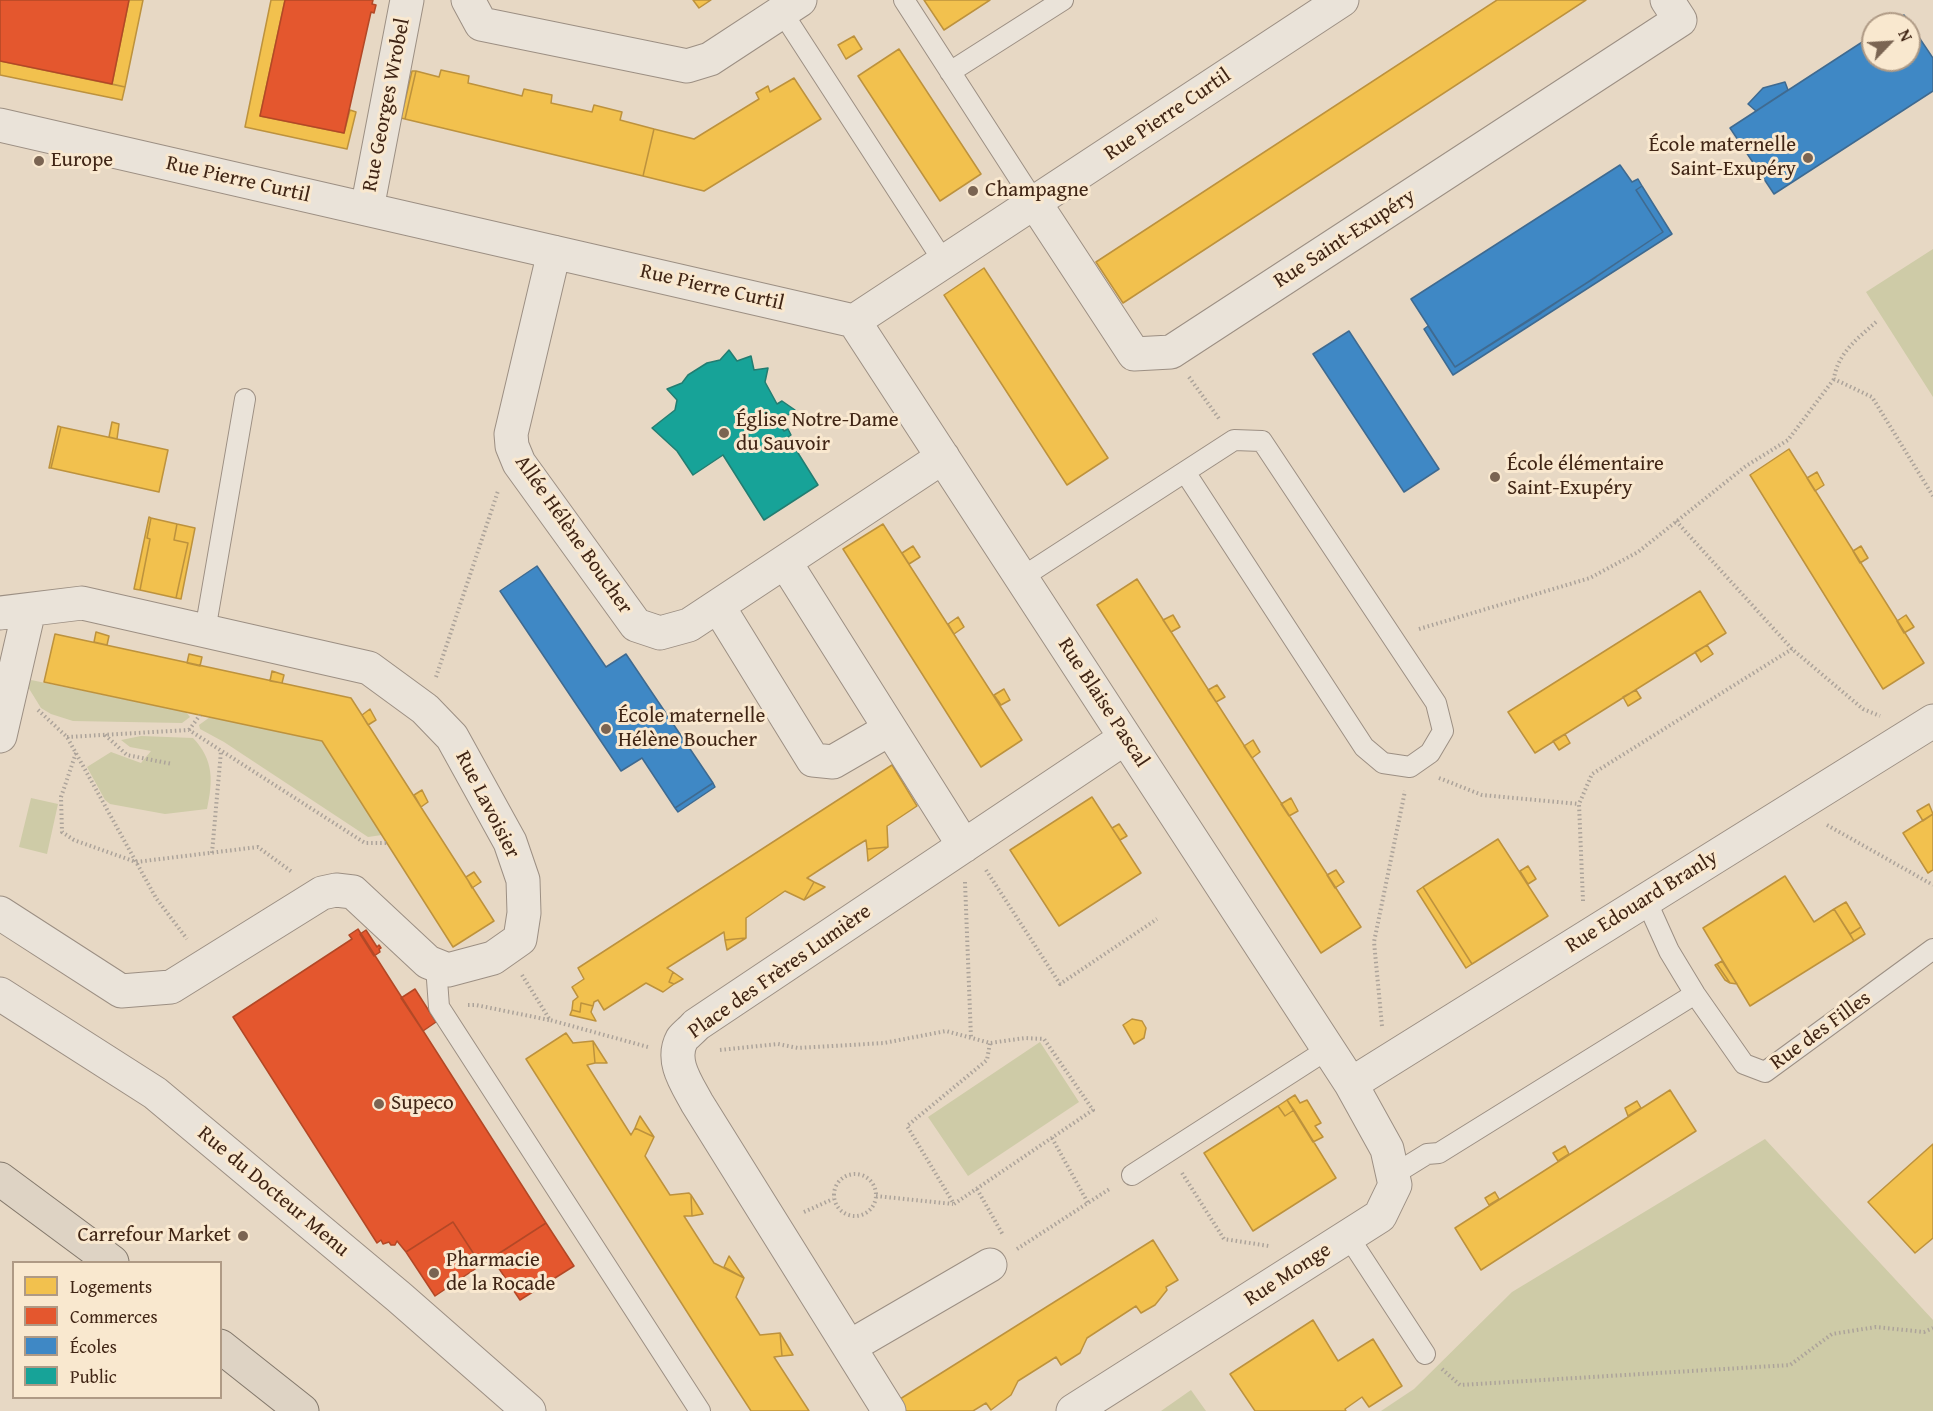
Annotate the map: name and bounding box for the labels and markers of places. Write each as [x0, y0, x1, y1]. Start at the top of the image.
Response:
place label: École maternelle Saint-Exupéry [1649, 133, 1796, 183]
place label: Europe [51, 148, 113, 174]
marker: École maternelle Saint-Exupéry [1801, 151, 1815, 165]
marker: Europe [32, 154, 46, 168]
place label: Champagne [985, 178, 1089, 204]
marker: Champagne [966, 184, 980, 198]
place label: Église Notre-Dame du Sauvoir [736, 408, 899, 458]
marker: Église Notre-Dame du Sauvoir [717, 426, 731, 440]
place label: École élémentaire Saint-Exupéry [1507, 452, 1664, 502]
marker: École élémentaire Saint-Exupéry [1488, 470, 1502, 484]
place label: École maternelle Hélène Boucher [618, 704, 765, 754]
marker: École maternelle Hélène Boucher [599, 722, 613, 736]
place label: Supeco [391, 1091, 454, 1117]
marker: Supeco [372, 1097, 386, 1111]
place label: Carrefour Market [77, 1223, 231, 1249]
marker: Carrefour Market [236, 1229, 250, 1243]
place label: Pharmacie de la Rocade [446, 1248, 555, 1298]
marker: Pharmacie de la Rocade [427, 1266, 441, 1280]

